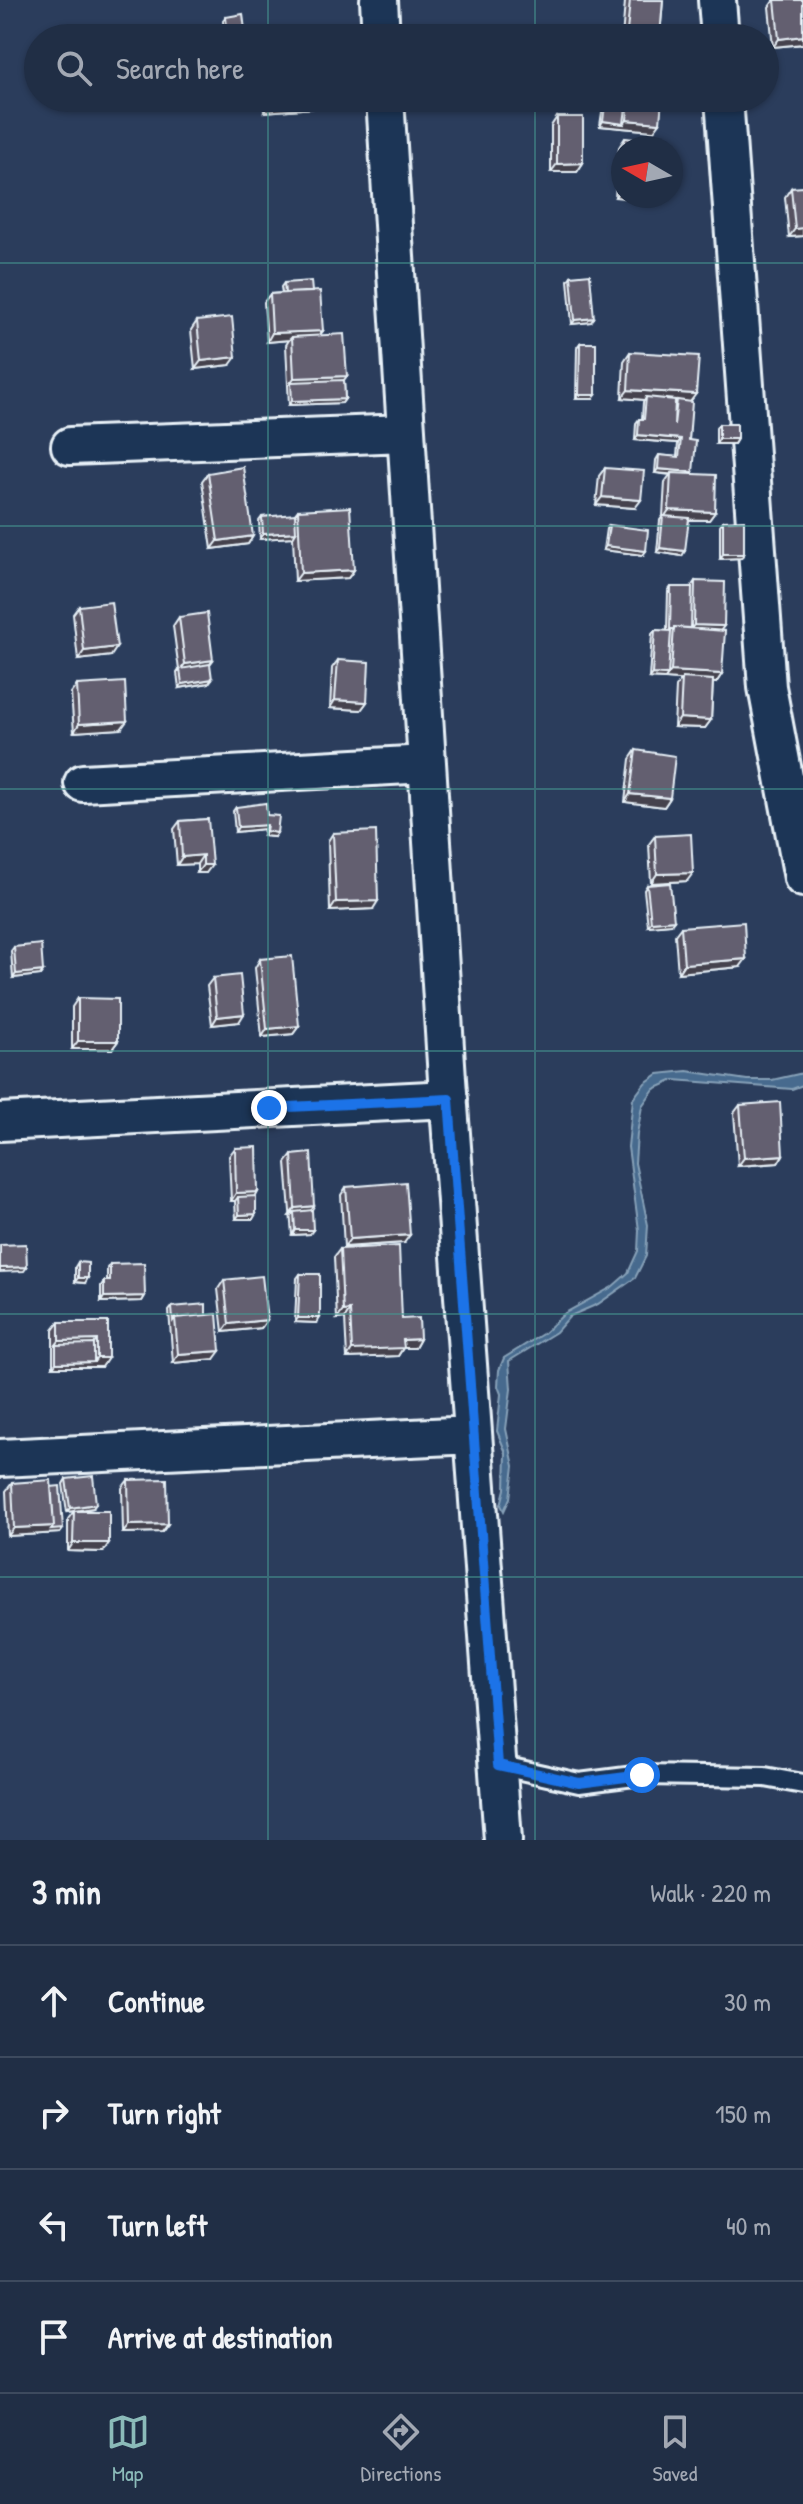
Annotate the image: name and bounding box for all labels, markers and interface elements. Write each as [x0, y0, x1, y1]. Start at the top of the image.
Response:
search box [24, 24, 779, 112]
icon: search [52, 46, 96, 90]
text: Search here [116, 48, 244, 88]
north arrow [611, 136, 683, 208]
route end [251, 1090, 287, 1126]
route start [624, 1757, 660, 1793]
text: 3 min [32, 1869, 101, 1915]
text: Walk · 220 m [650, 1875, 771, 1910]
icon: ahead [32, 1979, 76, 2023]
text: Continue [108, 1981, 205, 2021]
text: 30 m [724, 1984, 771, 2019]
icon: right [32, 2091, 76, 2135]
text: Turn right [108, 2093, 221, 2133]
text: 150 m [715, 2096, 771, 2131]
icon: left [32, 2203, 76, 2247]
text: Turn left [108, 2205, 207, 2245]
text: 40 m [726, 2208, 771, 2243]
icon: arrive [32, 2315, 76, 2359]
text: Arrive at destination [108, 2317, 333, 2357]
tab: Map [106, 2410, 150, 2488]
tab: Directions [361, 2410, 442, 2488]
tab: Saved [653, 2410, 697, 2488]

